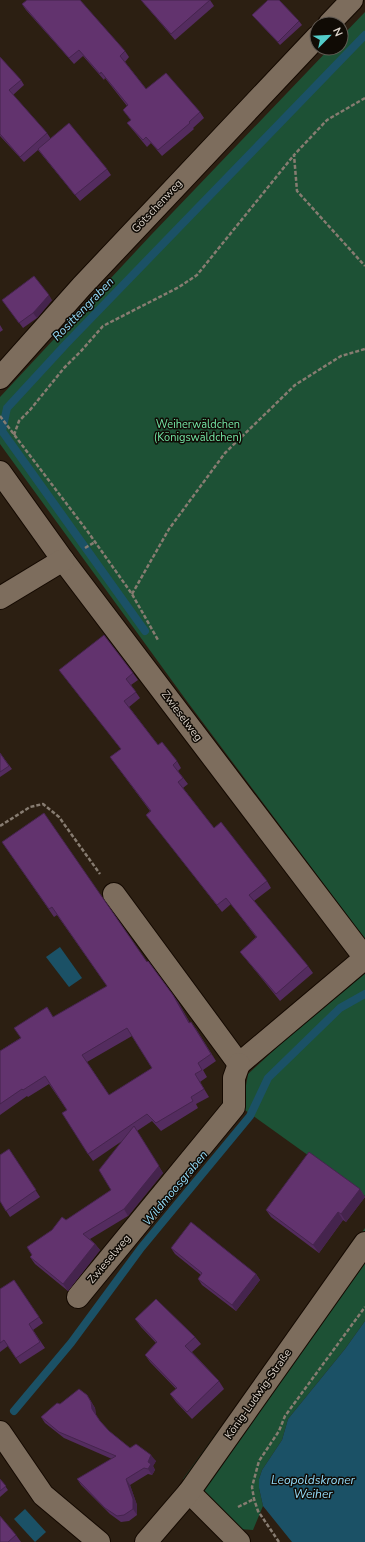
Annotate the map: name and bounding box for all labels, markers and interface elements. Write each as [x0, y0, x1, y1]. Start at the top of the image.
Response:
north arrow [309, 16, 349, 56]
text: N [329, 25, 346, 39]
street label: Götschenweg [128, 176, 186, 236]
water label: Rosittengraben [49, 274, 117, 344]
park label: Weiherwäldchen (Königswäldchen) [154, 417, 242, 445]
street label: Zwieselweg [158, 688, 206, 744]
water label: Wildmoosgraben [139, 1147, 211, 1229]
street label: Zwieselweg [84, 1231, 134, 1287]
street label: König-Ludwig-Straße [221, 1346, 295, 1442]
water label: Leopoldskroner Weiher [271, 1472, 356, 1502]

